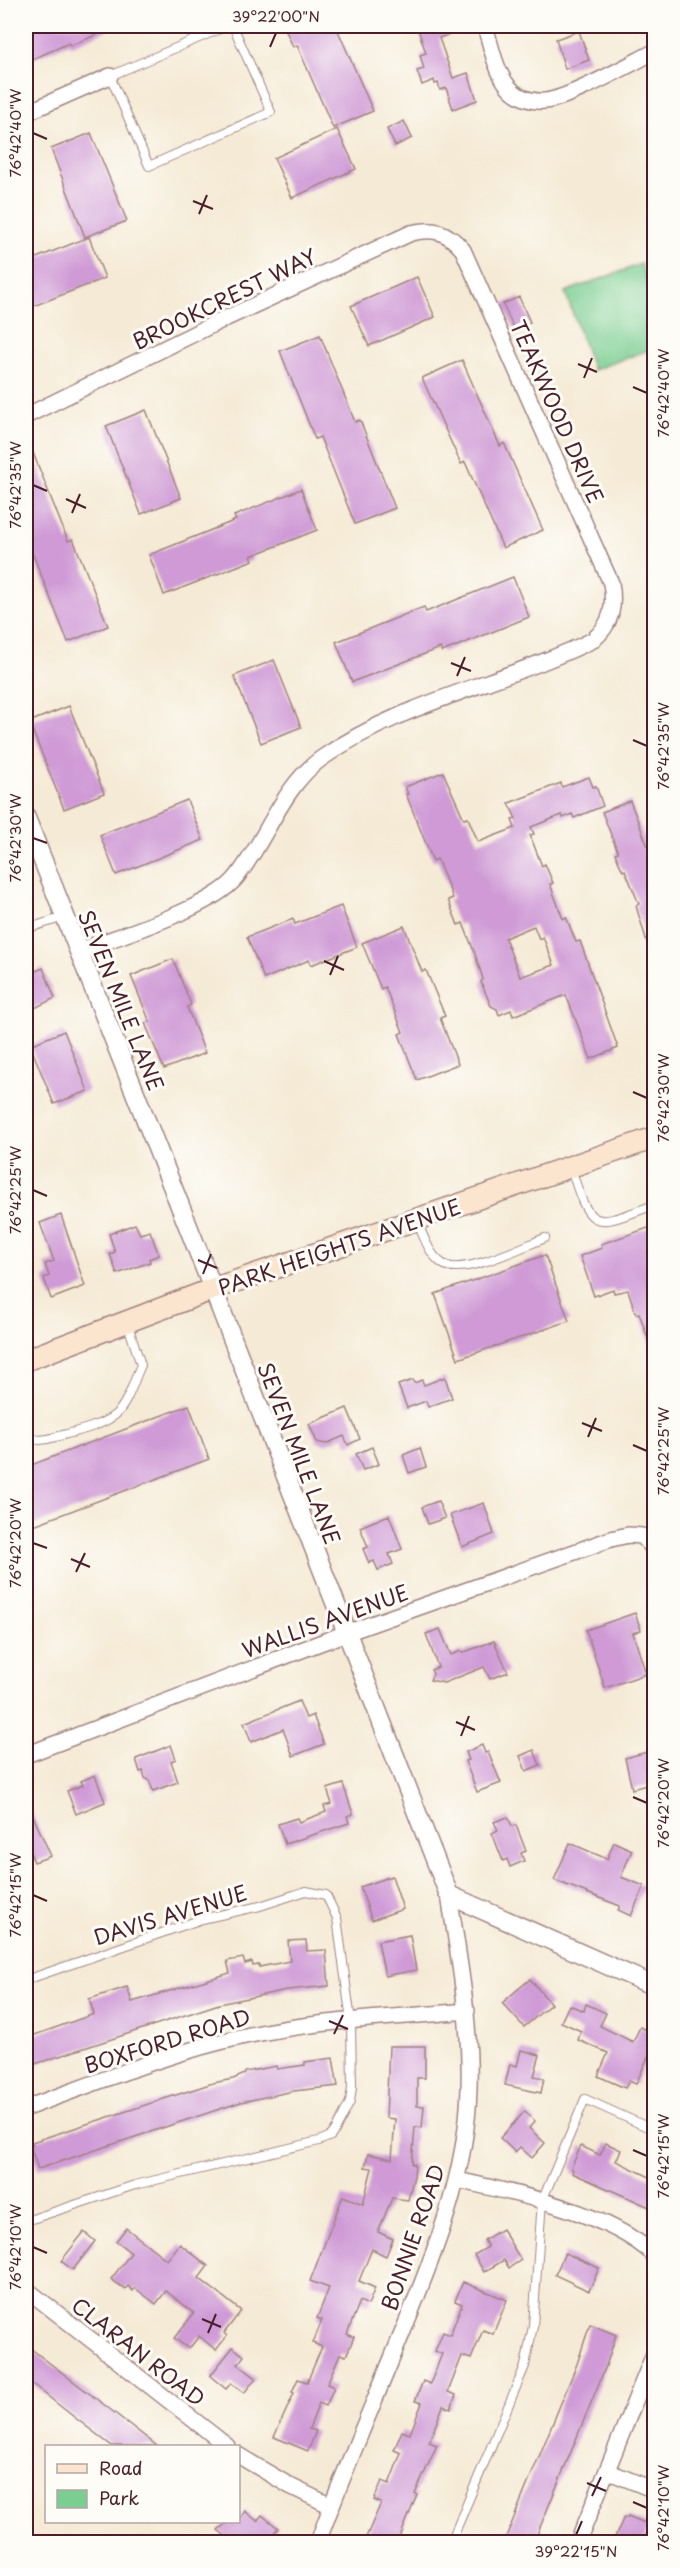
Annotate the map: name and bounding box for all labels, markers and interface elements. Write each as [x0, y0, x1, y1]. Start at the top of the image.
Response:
text: 39°22'00"N [232, 4, 320, 27]
text: 76°42'40"W [3, 88, 26, 177]
street label: BROOKCREST WAY [126, 239, 322, 357]
street label: TEAKWOOD DRIVE [503, 314, 613, 508]
text: 76°42'40"W [651, 348, 674, 437]
text: 76°42'35"W [3, 441, 26, 529]
text: 76°42'35"W [651, 702, 674, 790]
text: 76°42'30"W [3, 793, 26, 883]
street label: SEVEN MILE LANE [71, 905, 173, 1095]
text: 76°42'30"W [651, 1053, 674, 1143]
text: 76°42'25"W [3, 1145, 26, 1234]
street label: PARK HEIGHTS AVENUE [213, 1189, 465, 1303]
street label: SEVEN MILE LANE [250, 1357, 350, 1549]
text: 76°42'25"W [651, 1406, 674, 1495]
text: 76°42'20"W [3, 1498, 26, 1588]
street label: WALLIS AVENUE [237, 1575, 413, 1665]
text: 76°42'20"W [651, 1758, 674, 1848]
text: 76°42'15"W [3, 1852, 26, 1937]
street label: DAVIS AVENUE [89, 1875, 251, 1953]
street label: BOXFORD ROAD [80, 2000, 254, 2080]
text: 76°42'15"W [651, 2113, 674, 2198]
street label: BONNIE ROAD [372, 2160, 452, 2314]
text: 76°42'10"W [3, 2203, 26, 2290]
street label: CLARAN ROAD [66, 2289, 212, 2413]
legend [45, 2445, 240, 2523]
text: Road [99, 2454, 143, 2481]
text: 76°42'10"W [651, 2464, 674, 2551]
text: Park [99, 2484, 139, 2511]
text: 39°22'15"N [535, 2539, 617, 2562]

